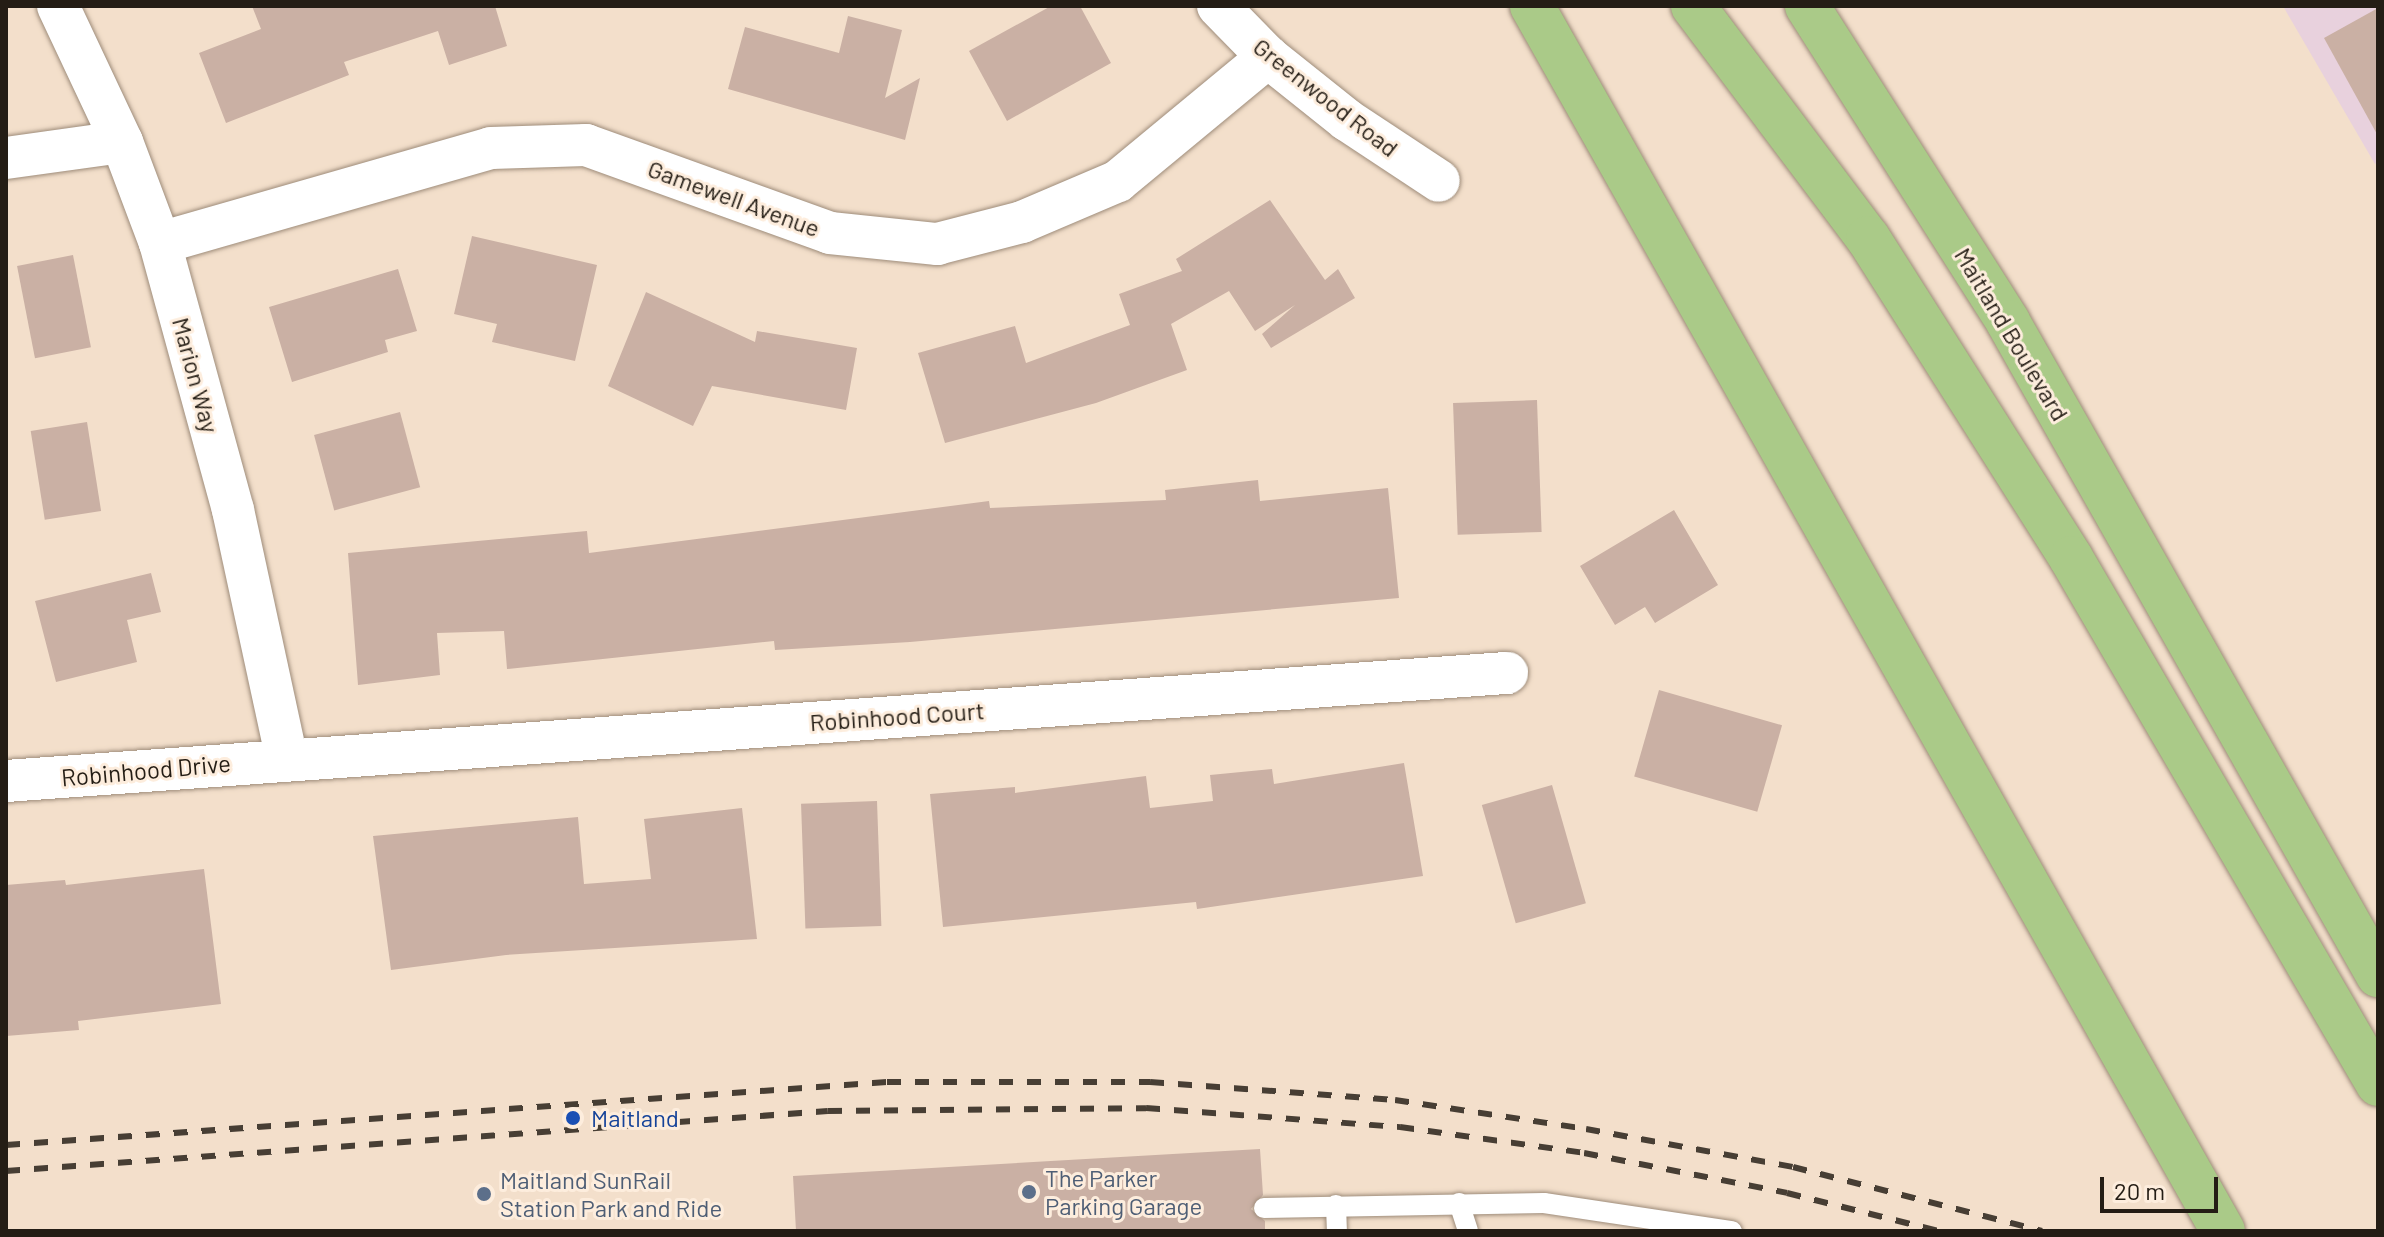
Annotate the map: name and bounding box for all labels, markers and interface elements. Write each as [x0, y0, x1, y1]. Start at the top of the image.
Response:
street label: Greenwood Road [1248, 32, 1404, 162]
street label: Gamewell Avenue [644, 154, 824, 242]
street label: Maitland Boulevard [1949, 242, 2075, 426]
street label: Marion Way [167, 314, 225, 436]
street label: Robinhood Court [809, 696, 985, 736]
street label: Robinhood Drive [60, 748, 232, 792]
place label: Maitland [591, 1104, 679, 1132]
marker: Maitland [562, 1107, 584, 1129]
scale bar [2104, 1161, 2222, 1211]
place label: The Parker Parking Garage [1045, 1164, 1202, 1220]
place label: Maitland SunRail Station Park and Ride [500, 1166, 722, 1222]
text: 20 m [2114, 1176, 2165, 1205]
marker: The Parker Parking Garage [1020, 1183, 1038, 1201]
marker: Maitland SunRail Station Park and Ride [475, 1185, 493, 1203]

